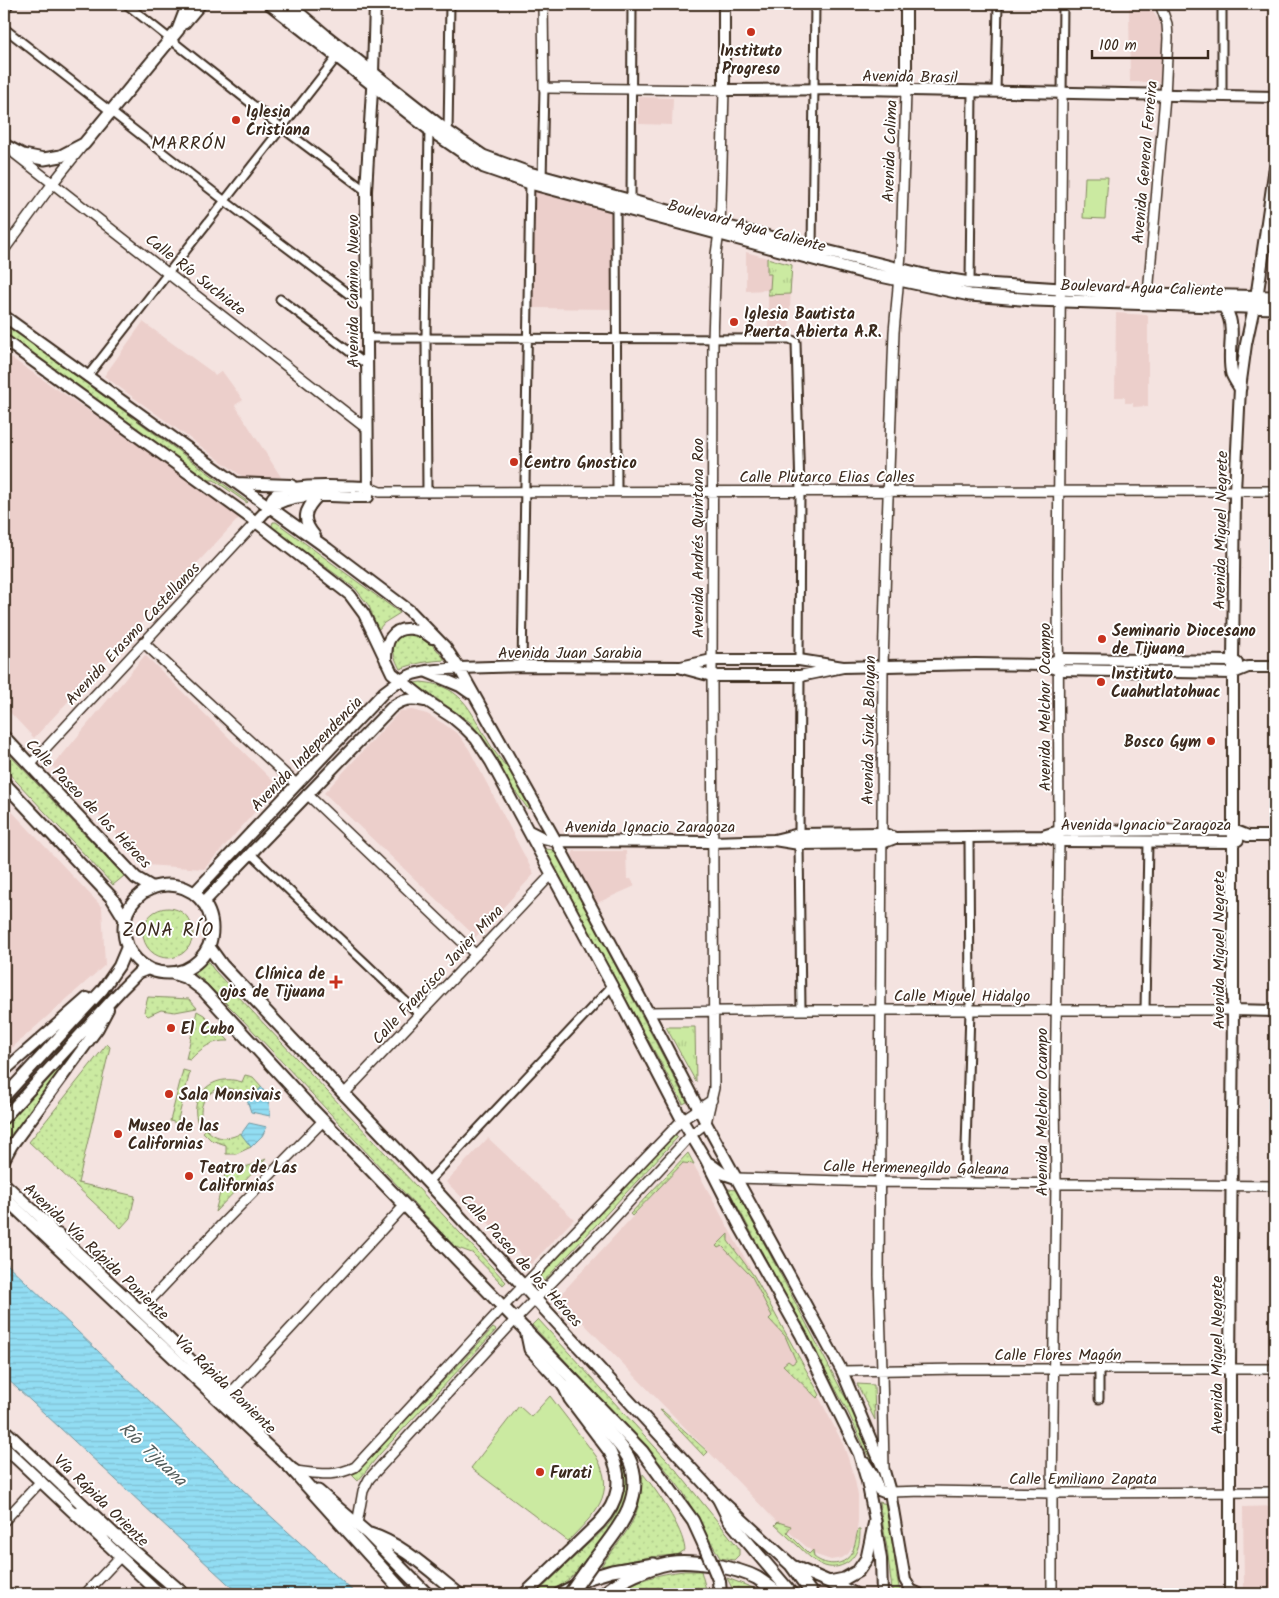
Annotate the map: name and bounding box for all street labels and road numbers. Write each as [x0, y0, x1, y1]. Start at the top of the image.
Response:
street label: Avenida Brasil [862, 64, 958, 91]
street label: Avenida General Ferreira [1126, 79, 1165, 245]
street label: Avenida Colima [876, 99, 905, 203]
street label: Boulevard Agua Caliente [665, 193, 829, 260]
street label: Avenida Camino Nuevo [341, 214, 366, 368]
street label: Calle Río Suchiate [139, 228, 251, 323]
street label: Boulevard Agua Caliente [1060, 273, 1224, 304]
street label: Avenida Andrés Quintana Roo [686, 438, 711, 638]
street label: Avenida Miguel Negrete [1208, 450, 1235, 610]
street label: Calle Plutarco Elias Calles [739, 465, 915, 490]
street label: Avenida Erasmo Castellanos [60, 556, 207, 711]
street label: Avenida Melchor Ocampo [1033, 623, 1058, 791]
street label: Avenida Juan Sarabia [498, 641, 642, 666]
street label: Avenida Sirak Baloyan [856, 655, 883, 805]
street label: Avenida Independencia [245, 691, 369, 817]
street label: Calle Paseo de los Héroes [19, 733, 157, 875]
street label: Avenida Ignacio Zaragoza [1061, 813, 1231, 838]
street label: Avenida Ignacio Zaragoza [565, 815, 735, 840]
street label: Avenida Miguel Negrete [1207, 871, 1232, 1029]
street label: Calle Francisco Javier Mina [366, 899, 510, 1051]
street label: Calle Miguel Hidalgo [894, 984, 1030, 1009]
street label: Avenida Melchor Ocampo [1030, 1028, 1055, 1196]
street label: Calle Hermenegildo Galeana [823, 1154, 1009, 1183]
street label: Avenida Vía Rápida Poniente [17, 1178, 175, 1327]
street label: Calle Paseo de los Héroes [454, 1188, 588, 1334]
street label: Avenida Miguel Negrete [1205, 1276, 1230, 1434]
street label: Vía Rápida Poniente [168, 1330, 282, 1441]
street label: Calle Flores Magón [994, 1343, 1122, 1368]
street label: Vía Rápida Oriente [47, 1449, 154, 1553]
street label: Calle Emiliano Zapata [1009, 1467, 1157, 1492]

